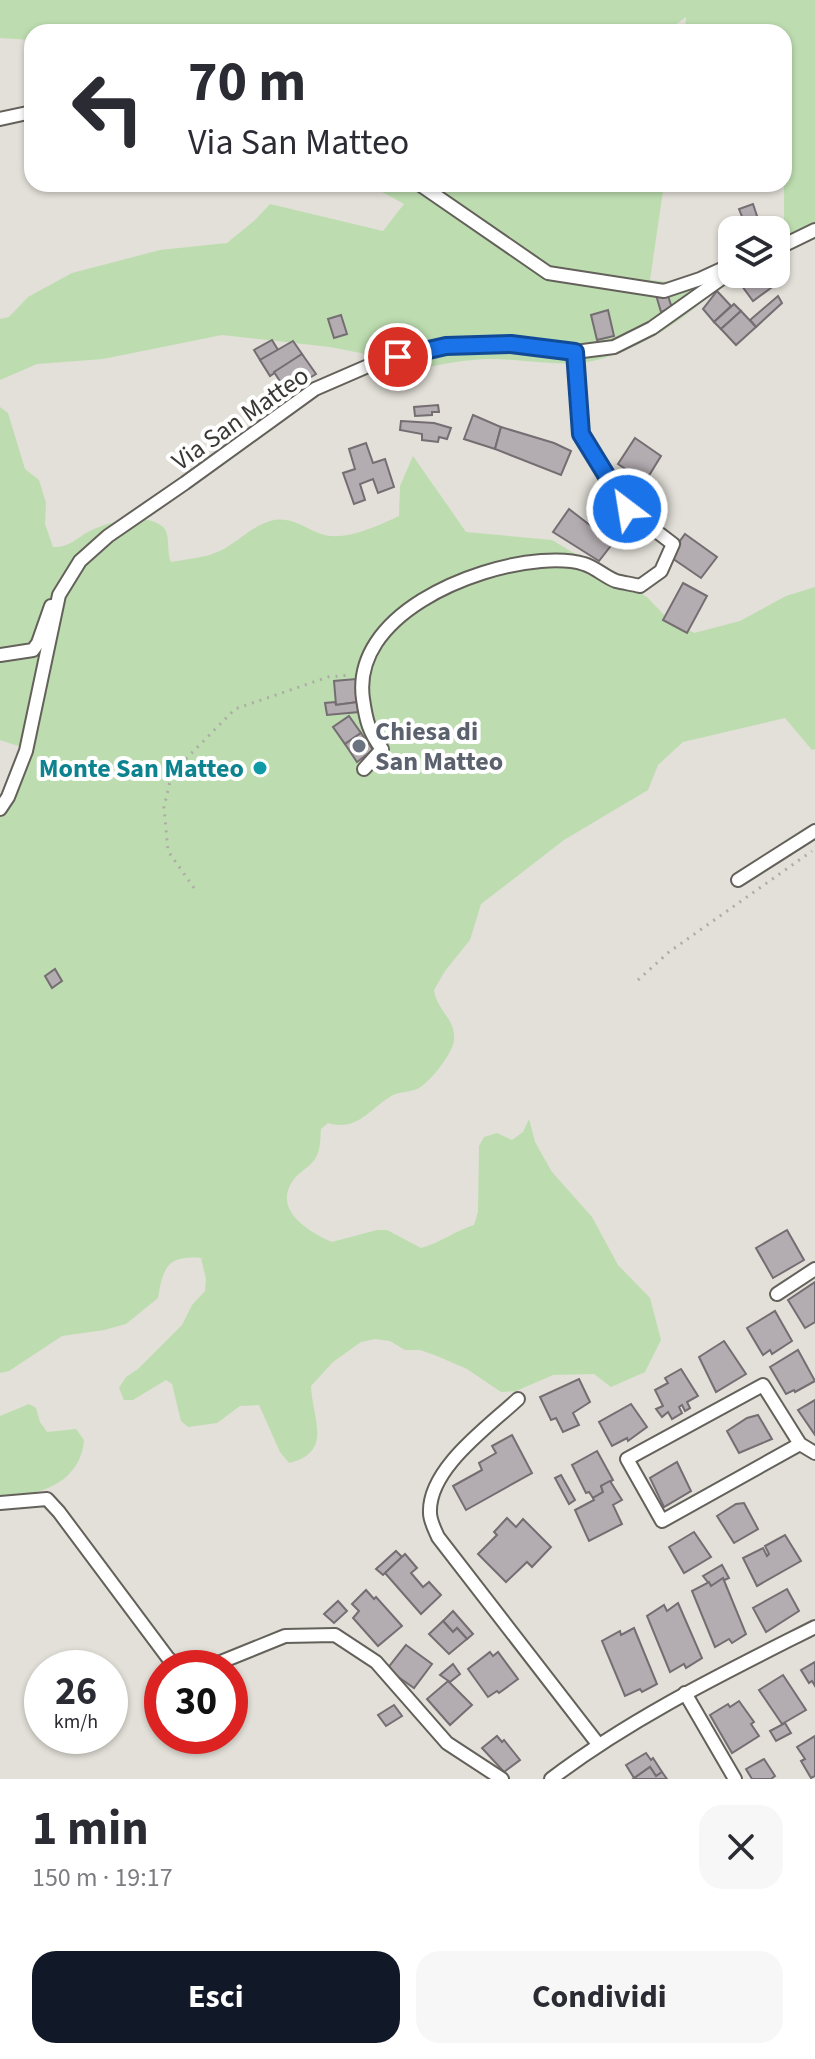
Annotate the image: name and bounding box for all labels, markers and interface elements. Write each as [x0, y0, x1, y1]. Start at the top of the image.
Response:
text: 70 m [188, 43, 306, 122]
icon: left [56, 56, 160, 160]
text: Via San Matteo [188, 117, 409, 168]
map controls [718, 216, 790, 288]
button: layers [718, 216, 790, 288]
pin [364, 323, 432, 391]
icon: arrive [376, 335, 420, 379]
street label: Via San Matteo [164, 357, 316, 479]
position arrow [585, 467, 669, 551]
place label: Chiesa di San Matteo [375, 713, 503, 780]
marker: Chiesa di San Matteo [350, 737, 368, 755]
place label: Monte San Matteo [39, 750, 244, 787]
marker: Monte San Matteo [251, 759, 269, 777]
speed limit sign: 30 [144, 1650, 248, 1754]
text: 26 [55, 1663, 97, 1720]
text: km/h [54, 1708, 98, 1736]
text: 1 min [32, 1795, 149, 1863]
button: close [699, 1805, 783, 1889]
text: 150 m · 19:17 [32, 1859, 173, 1896]
button: Esci [32, 1951, 400, 2043]
button: Condividi [416, 1951, 783, 2043]

